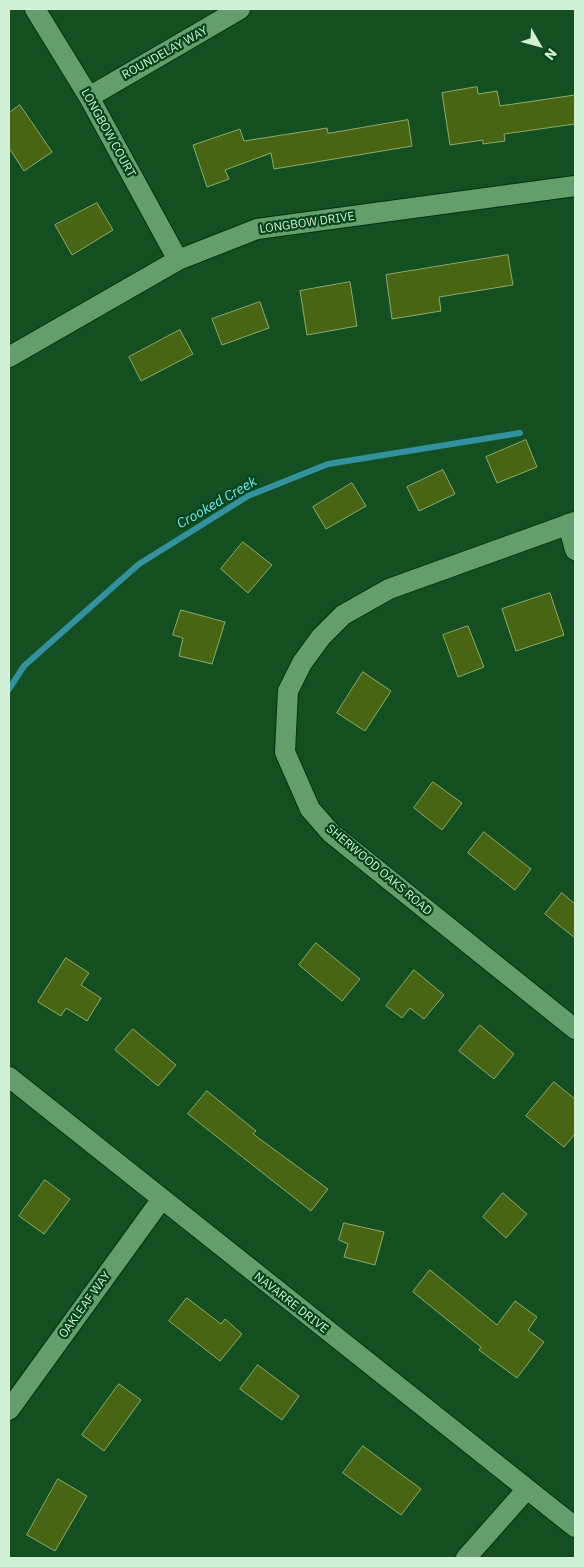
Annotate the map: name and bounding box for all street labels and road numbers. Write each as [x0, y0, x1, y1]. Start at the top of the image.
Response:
street label: ROUNDELAY WAY [120, 23, 210, 83]
street label: LONGBOW COURT [78, 86, 138, 180]
street label: LONGBOW DRIVE [259, 209, 355, 237]
street label: SHERWOOD OAKS ROAD [323, 822, 435, 918]
street label: OAKLEAF WAY [56, 1269, 114, 1341]
street label: NAVARRE DRIVE [251, 1270, 331, 1336]

